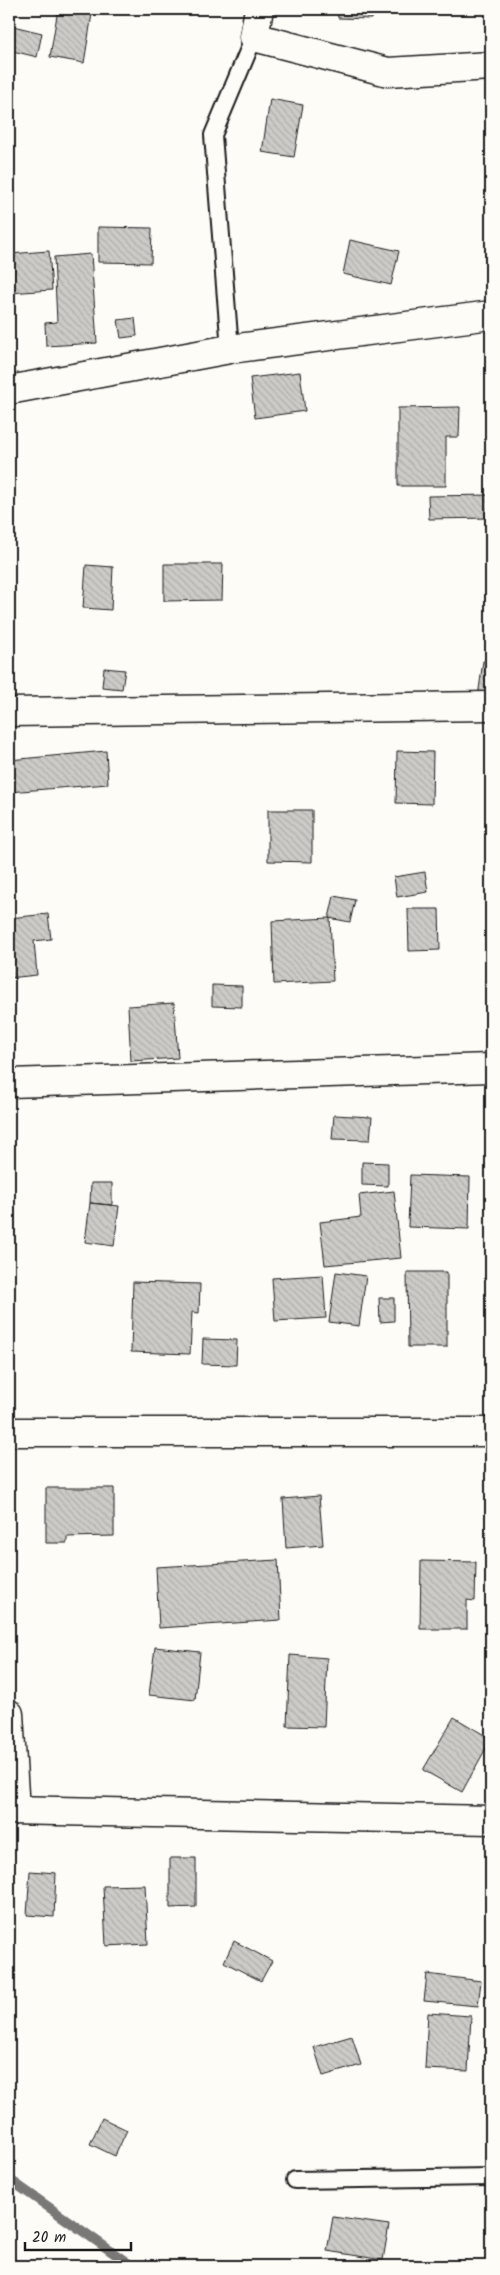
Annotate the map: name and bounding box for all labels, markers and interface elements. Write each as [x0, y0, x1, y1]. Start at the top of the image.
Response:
scale bar [25, 2220, 131, 2252]
text: 20 m [32, 2226, 66, 2250]

